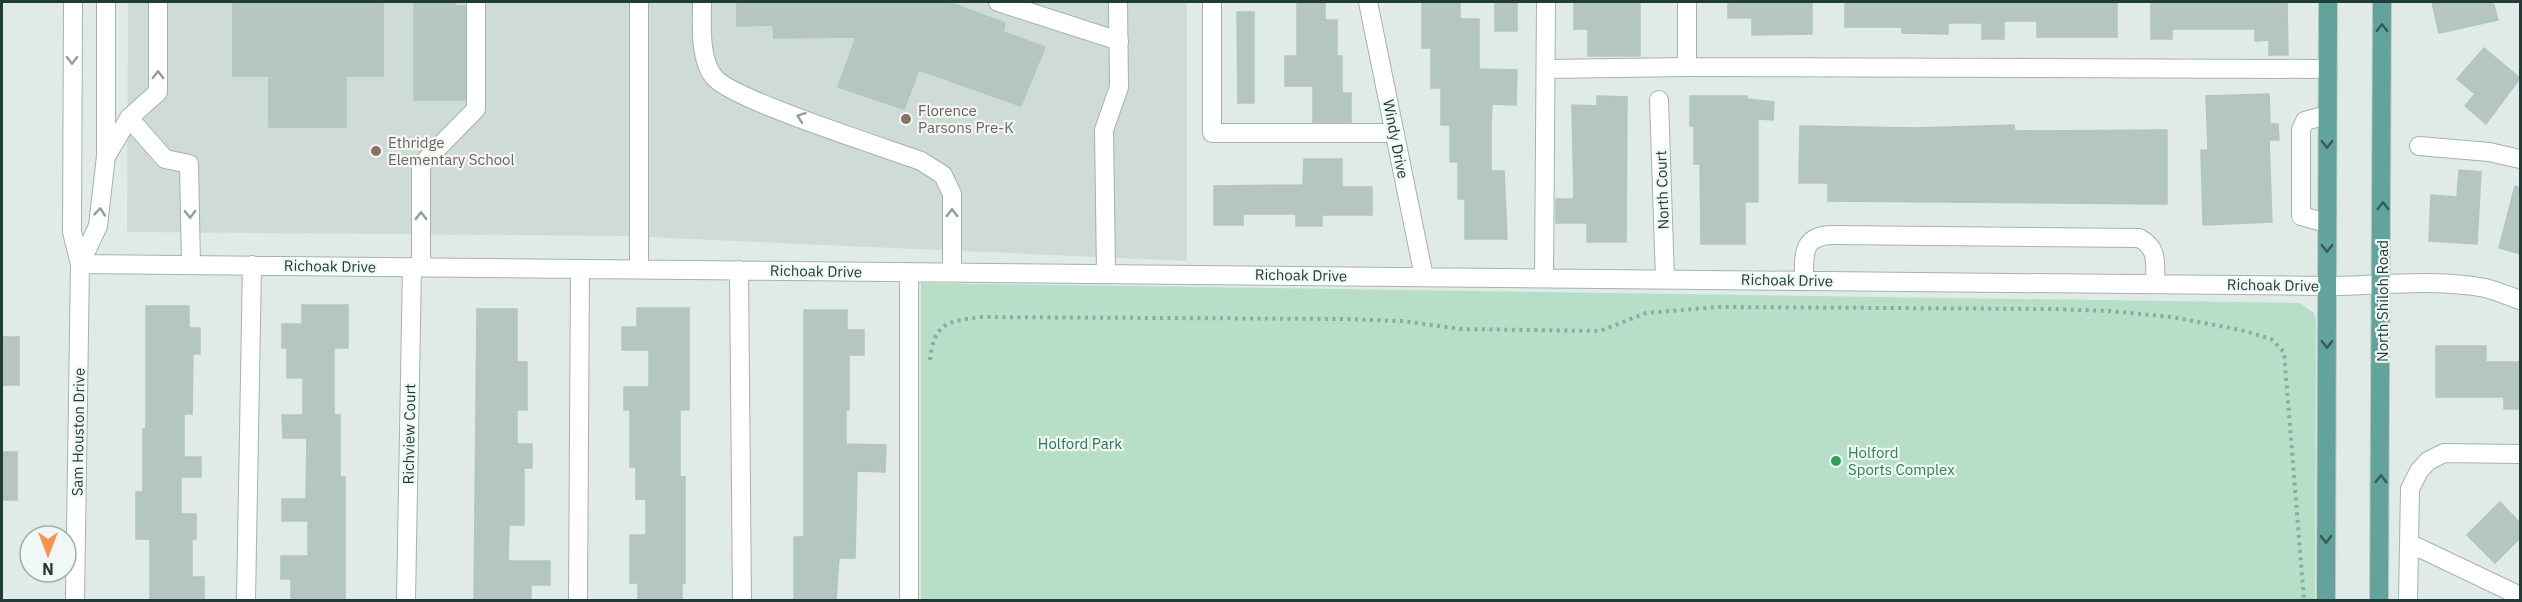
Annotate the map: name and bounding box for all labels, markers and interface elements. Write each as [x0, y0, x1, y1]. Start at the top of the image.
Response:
one-way arrow [2376, 23, 2388, 32]
one-way arrow [66, 55, 78, 64]
one-way arrow [152, 71, 164, 80]
street label: Windy Drive [1379, 98, 1413, 180]
place label: Florence Parsons Pre-K [918, 101, 1014, 137]
one-way arrow [796, 112, 807, 124]
marker: Florence Parsons Pre-K [899, 112, 913, 126]
place label: Ethridge Elementary School [388, 133, 515, 169]
one-way arrow [2321, 139, 2333, 148]
marker: Ethridge Elementary School [369, 144, 383, 158]
street label: North Court [1651, 150, 1673, 230]
one-way arrow [2377, 202, 2389, 211]
one-way arrow [93, 207, 106, 216]
one-way arrow [946, 209, 958, 218]
one-way arrow [184, 210, 197, 219]
one-way arrow [415, 211, 427, 220]
street label: North Shiloh Road [2373, 240, 2392, 362]
one-way arrow [2321, 244, 2333, 253]
street label: Richoak Drive [284, 256, 376, 276]
street label: Richoak Drive [770, 261, 862, 281]
street label: Richoak Drive [1255, 265, 1347, 285]
street label: Richoak Drive [1741, 270, 1833, 290]
street label: Richoak Drive [2227, 275, 2319, 295]
one-way arrow [2321, 340, 2333, 349]
street label: Sam Houston Drive [67, 368, 89, 496]
street label: Richview Court [399, 383, 419, 485]
park label: Holford Park [1038, 434, 1122, 453]
place label: Holford Sports Complex [1848, 443, 1955, 479]
marker: Holford Sports Complex [1829, 454, 1843, 468]
one-way arrow [2375, 475, 2387, 484]
north arrow [18, 524, 78, 584]
one-way arrow [2320, 535, 2332, 544]
text: N [42, 559, 54, 579]

